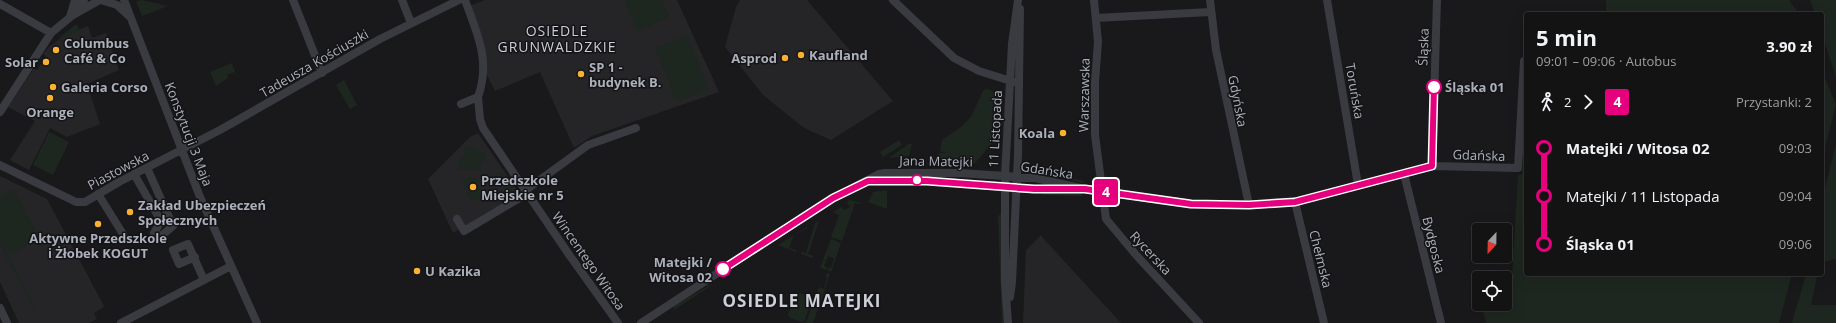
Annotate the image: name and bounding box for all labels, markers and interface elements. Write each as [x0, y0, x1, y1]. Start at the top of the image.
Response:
district label: OSIEDLE GRUNWALDZKIE [497, 21, 617, 56]
text: 5 min [1536, 22, 1597, 52]
street label: Tadeusza Kościuszki [257, 25, 371, 101]
street label: Śląska [1413, 28, 1433, 66]
place label: Columbus Café & Co [64, 34, 129, 67]
text: 3.90 zł [1766, 36, 1812, 56]
marker: Columbus Café & Co [51, 45, 61, 55]
place label: Kaufland [809, 46, 868, 64]
place label: Asprod [731, 49, 777, 67]
marker: Kaufland [796, 50, 806, 60]
text: 09:01 – 09:06 · Autobus [1536, 52, 1677, 70]
place label: Solar [5, 53, 38, 71]
marker: Asprod [780, 53, 790, 63]
marker: Solar [41, 57, 51, 67]
place label: SP 1 - budynek B. [589, 58, 662, 91]
street label: Warszawska [1074, 58, 1094, 132]
street label: Toruńska [1341, 62, 1369, 120]
marker: SP 1 - budynek B. [576, 69, 586, 79]
street label: Gdyńska [1224, 74, 1252, 128]
place label: Galeria Corso [61, 78, 148, 96]
place label: Śląska 01 [1445, 78, 1505, 96]
street label: Konstytucji 3 Maja [161, 79, 217, 189]
marker: Śląska 01 [1426, 79, 1442, 95]
marker: Galeria Corso [48, 82, 58, 92]
street label: 11 Listopada [984, 90, 1006, 168]
icon: walk [1536, 91, 1558, 113]
icon: forward [1577, 91, 1599, 113]
text: 4 [1613, 92, 1621, 111]
marker: Orange [45, 93, 55, 103]
text: 2 [1564, 93, 1571, 111]
text: Przystanki: 2 [1736, 93, 1812, 111]
place label: Orange [26, 103, 74, 121]
place label: Koala [1019, 124, 1055, 142]
marker: Koala [1058, 128, 1068, 138]
text: Matejki / Witosa 02 [1566, 138, 1709, 158]
text: 09:03 [1779, 139, 1812, 157]
street label: Gdańska [1452, 145, 1506, 165]
street label: Piastowska [84, 146, 152, 194]
street label: Jana Matejki [897, 151, 973, 171]
street label: Gdańska [1019, 157, 1075, 183]
place label: Przedszkole Miejskie nr 5 [481, 171, 564, 204]
unlabelled marker [911, 174, 923, 186]
line badge: 4 [1093, 179, 1119, 205]
marker: Przedszkole Miejskie nr 5 [468, 182, 478, 192]
text: 4 [1102, 182, 1110, 201]
text: Matejki / 11 Listopada [1566, 186, 1720, 206]
text: 09:04 [1779, 187, 1812, 205]
place label: Zakład Ubezpieczeń Społecznych [138, 196, 266, 229]
marker: Zakład Ubezpieczeń Społecznych [125, 207, 135, 217]
street label: Wincentego Witosa [548, 208, 630, 314]
street label: Bydgoska [1418, 215, 1450, 275]
marker: Aktywne Przedszkole i Żłobek KOGUT [93, 219, 103, 229]
north arrow [1472, 223, 1512, 263]
map controls [1472, 223, 1512, 311]
street label: Rycerska [1126, 227, 1176, 279]
street label: Chełmska [1305, 228, 1337, 290]
place label: Aktywne Przedszkole i Żłobek KOGUT [29, 229, 167, 262]
text: Śląska 01 [1566, 234, 1635, 254]
text: 09:06 [1779, 235, 1812, 253]
place label: Matejki / Witosa 02 [649, 253, 713, 286]
marker: Matejki / Witosa 02 [715, 261, 731, 277]
place label: U Kazika [425, 262, 481, 280]
marker: U Kazika [412, 266, 422, 276]
button: locate [1472, 271, 1512, 311]
district label: OSIEDLE MATEJKI [723, 289, 881, 312]

